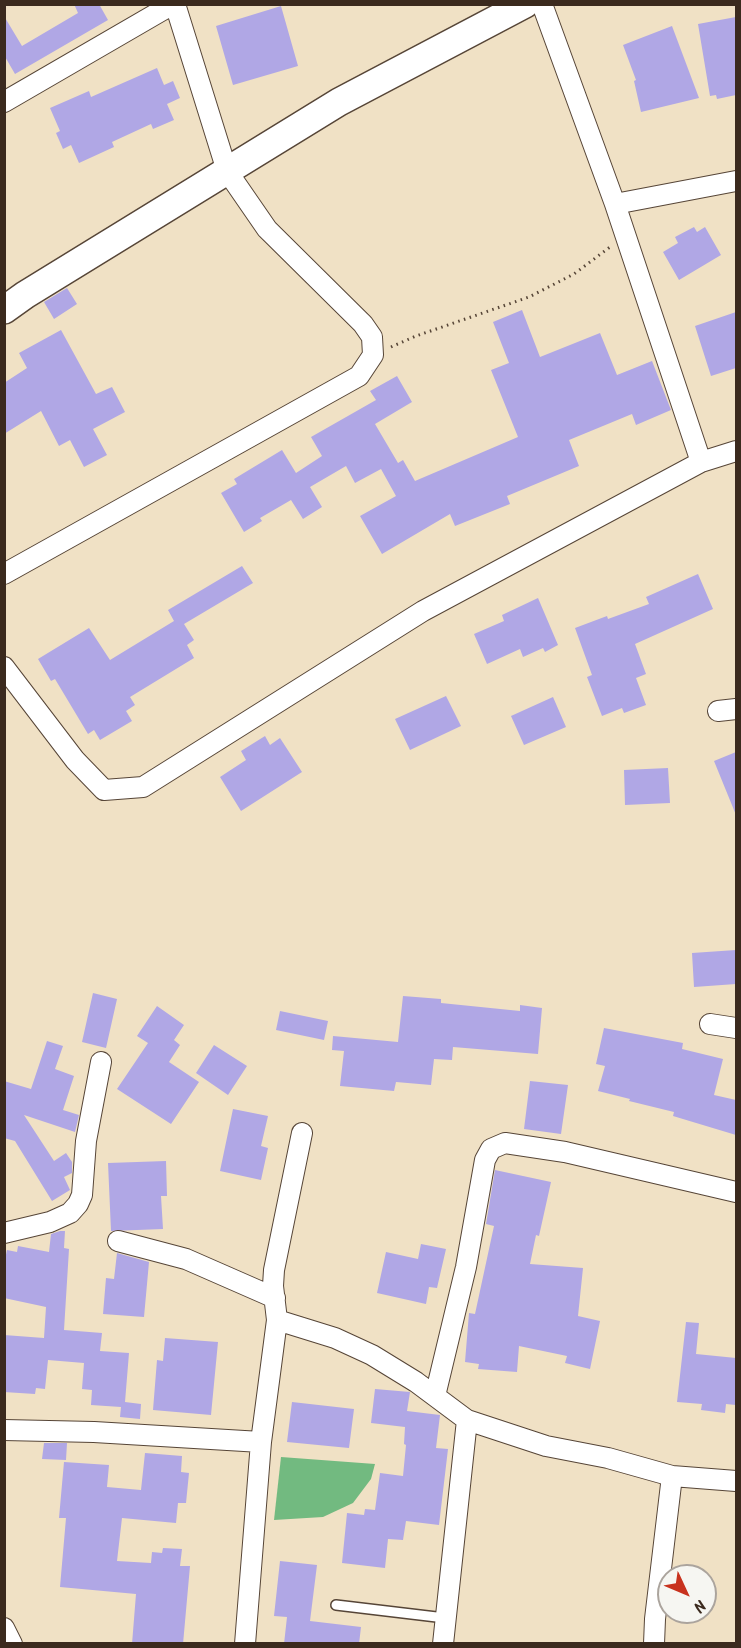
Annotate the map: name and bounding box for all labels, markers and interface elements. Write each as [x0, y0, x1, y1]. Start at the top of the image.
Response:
north arrow [657, 1564, 717, 1624]
text: N [686, 1593, 711, 1618]

